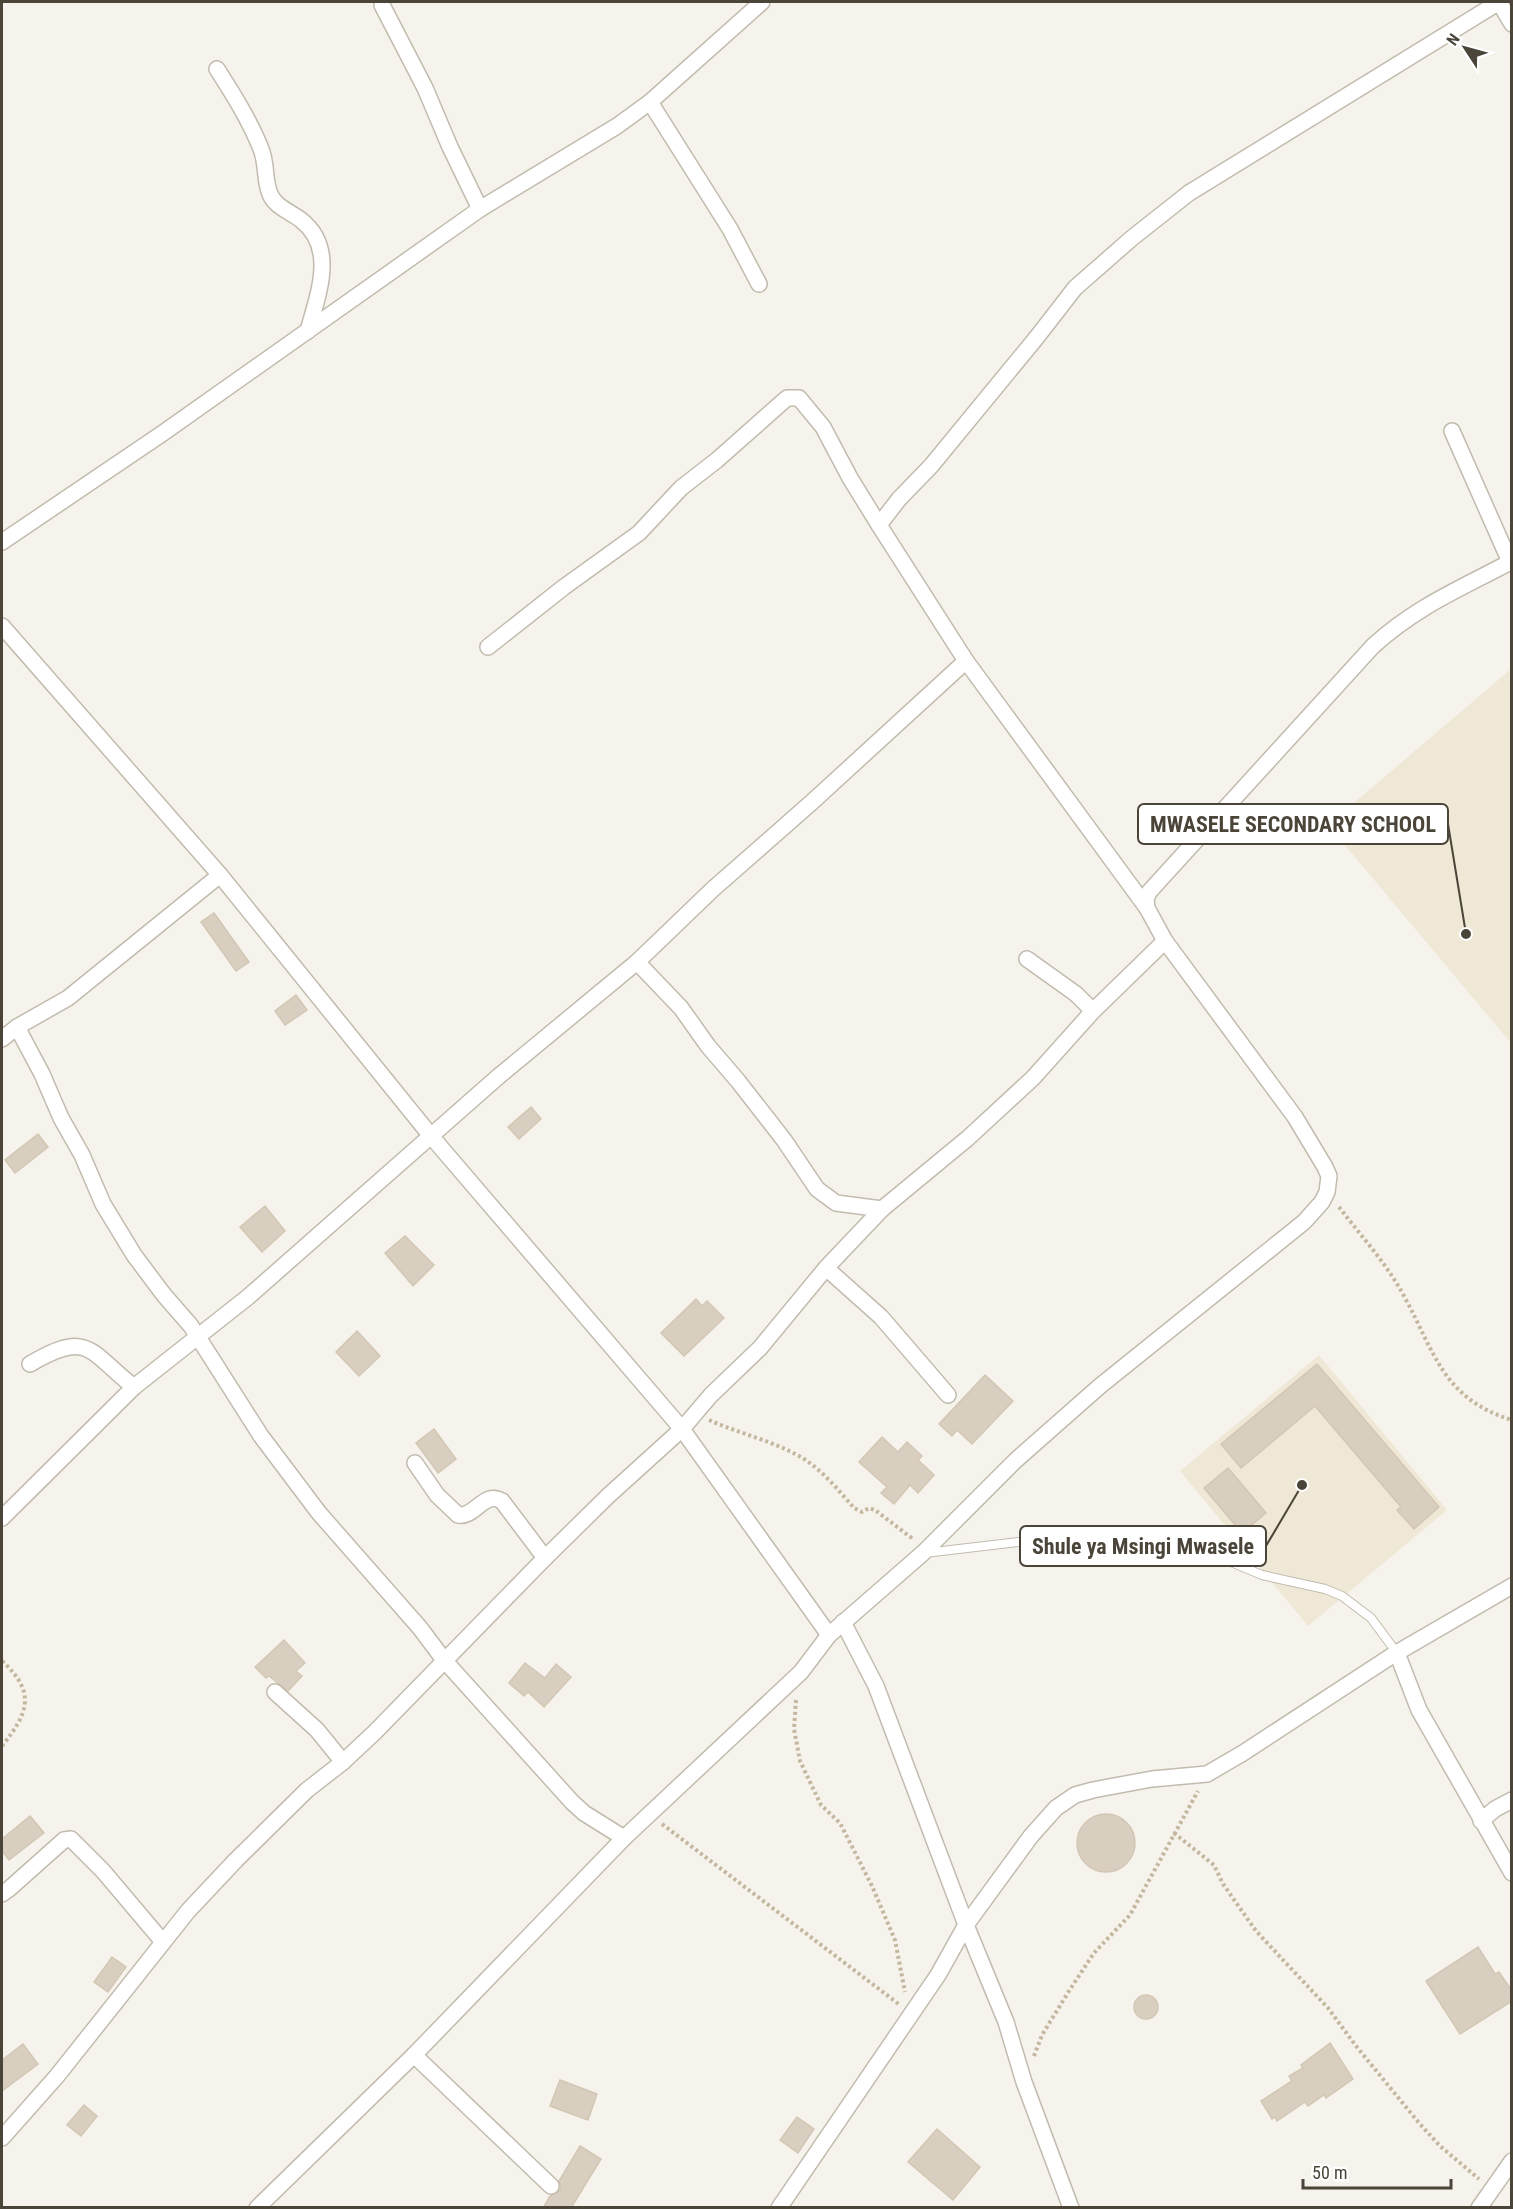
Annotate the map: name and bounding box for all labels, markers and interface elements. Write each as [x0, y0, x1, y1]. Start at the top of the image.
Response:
north arrow [1435, 18, 1495, 78]
text: N [1443, 30, 1464, 49]
callout: MWASELE SECONDARY SCHOOL [1138, 804, 1448, 844]
text: MWASELE SECONDARY SCHOOL [1150, 812, 1436, 837]
callout: Shule ya Msingi Mwasele [1020, 1526, 1266, 1566]
text: Shule ya Msingi Mwasele [1032, 1534, 1254, 1559]
scale bar [1303, 2152, 1452, 2190]
text: 50 m [1312, 2162, 1347, 2183]

